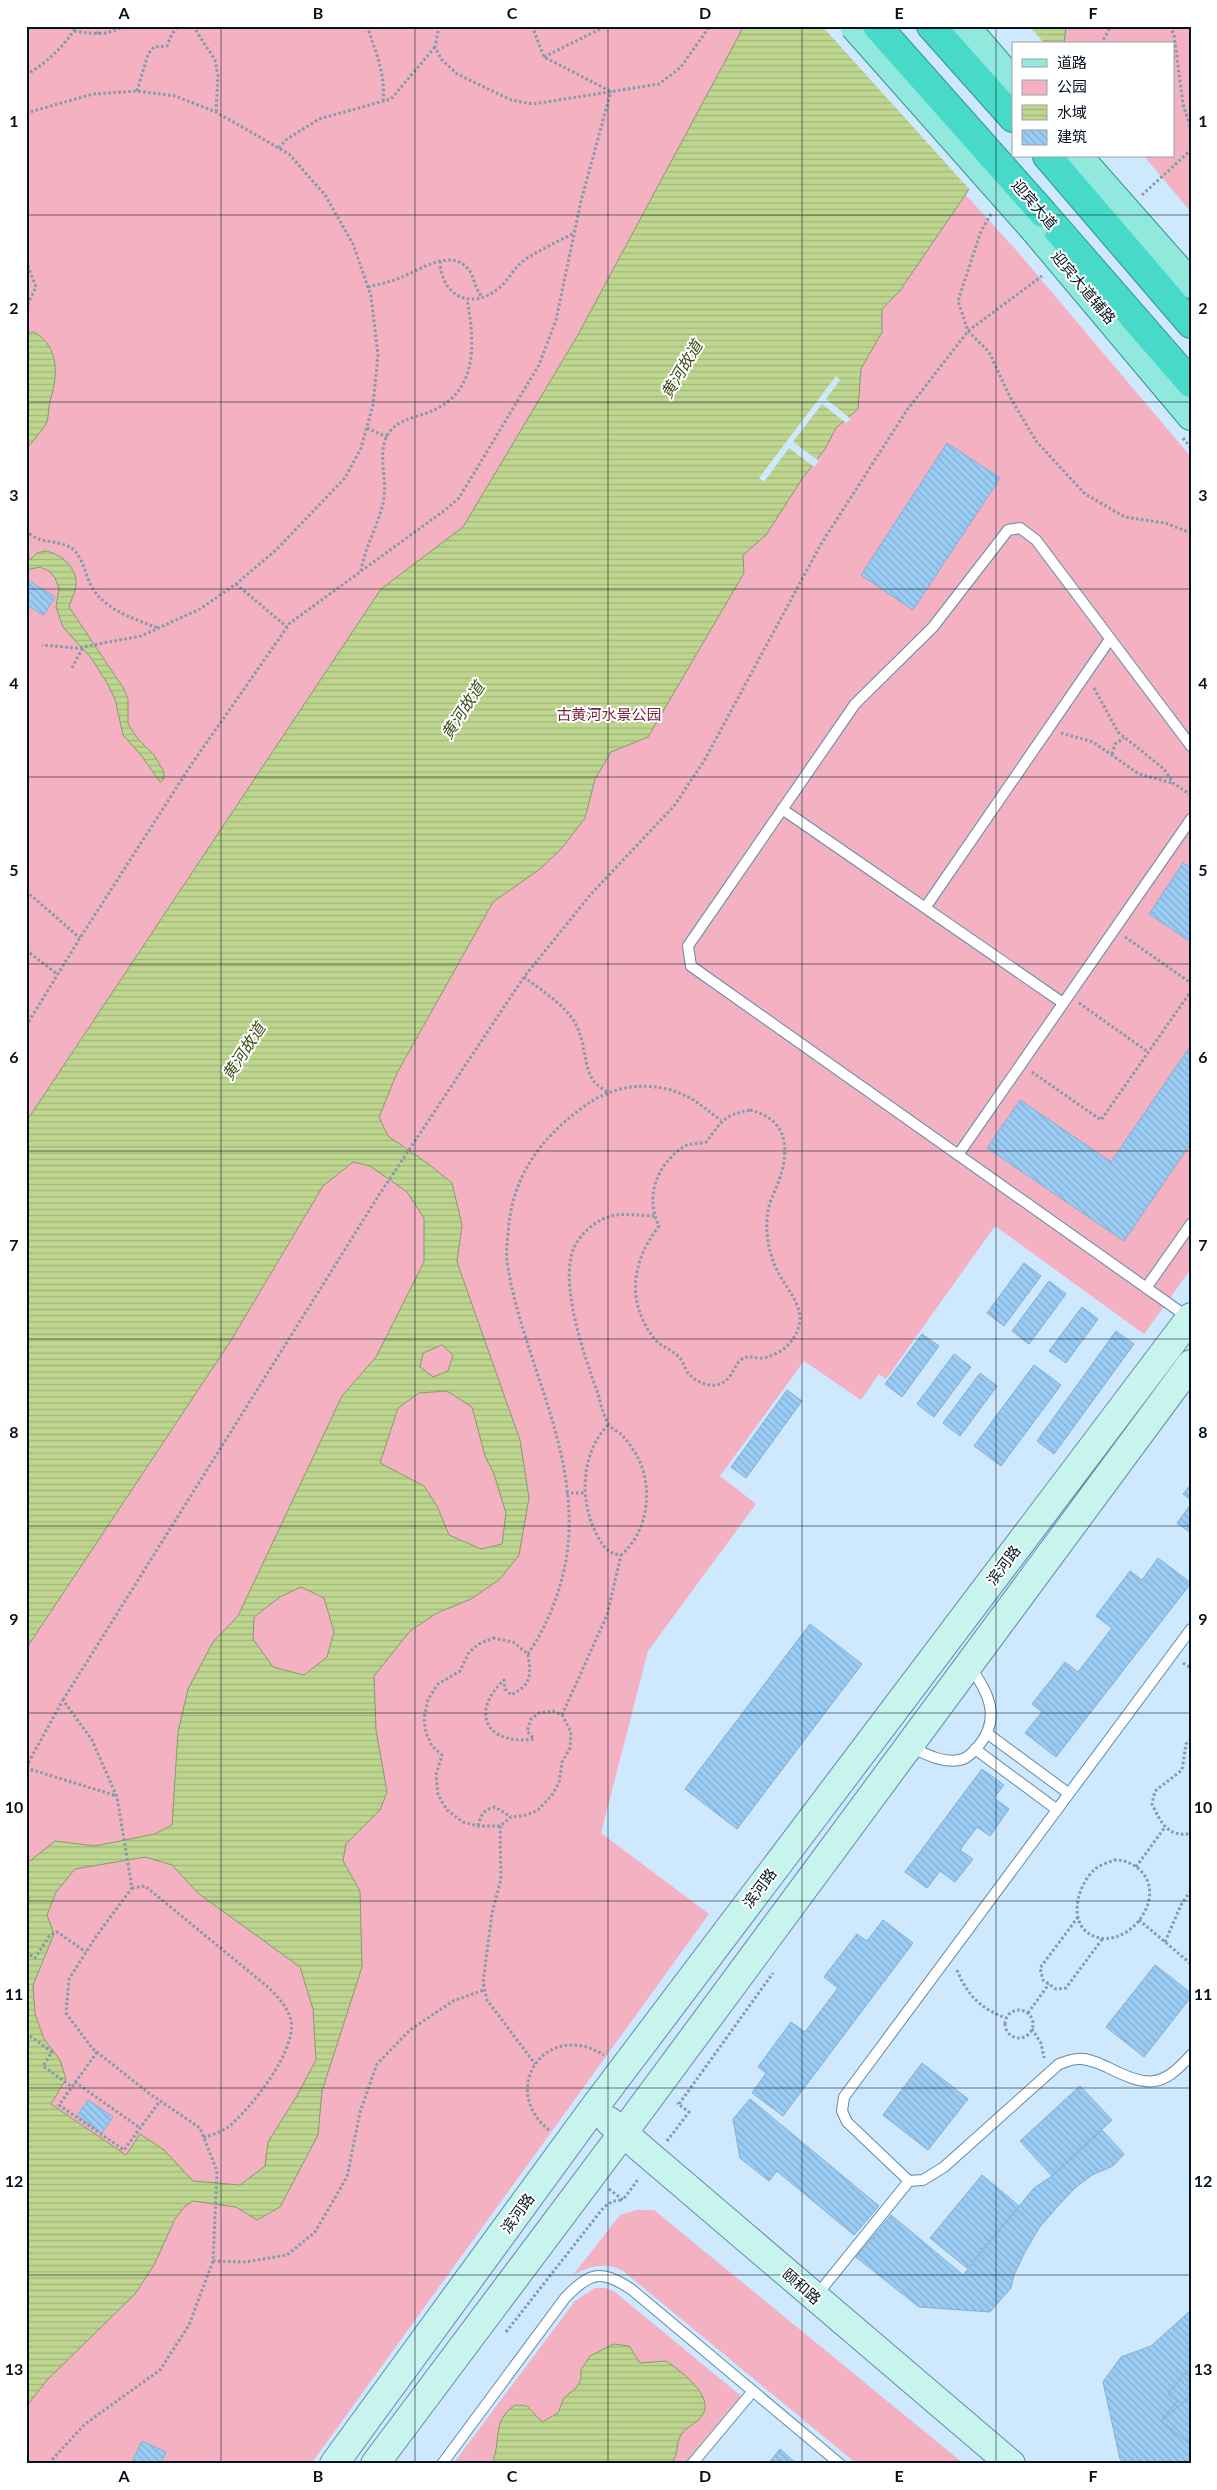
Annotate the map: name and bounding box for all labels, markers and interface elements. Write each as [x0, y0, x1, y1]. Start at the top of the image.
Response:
text: A [117, 3, 130, 22]
text: B [313, 3, 323, 22]
text: C [507, 3, 518, 22]
text: D [699, 3, 711, 22]
text: E [894, 3, 904, 22]
text: F [1088, 3, 1098, 22]
legend [1012, 42, 1174, 158]
text: 道路 [1057, 53, 1087, 71]
text: 公园 [1057, 77, 1087, 95]
text: 水域 [1057, 103, 1087, 121]
text: 1 [9, 111, 19, 130]
text: 1 [1198, 111, 1208, 130]
text: 建筑 [1057, 127, 1087, 145]
street label: 迎宾大道 [1009, 175, 1061, 233]
street label: 迎宾大道辅路 [1048, 247, 1120, 327]
text: 2 [9, 298, 19, 317]
text: 2 [1198, 298, 1208, 317]
water label: 黄河故道 [656, 335, 707, 401]
text: 3 [9, 485, 19, 504]
text: 3 [1198, 485, 1208, 504]
text: 4 [9, 673, 19, 692]
text: 4 [1198, 673, 1208, 692]
water label: 黄河故道 [437, 676, 488, 742]
park label: 古黄河水景公园 [556, 705, 662, 723]
text: 5 [9, 860, 19, 879]
text: 5 [1198, 860, 1208, 879]
water label: 黄河故道 [218, 1017, 269, 1083]
text: 6 [9, 1047, 19, 1066]
text: 6 [1198, 1047, 1208, 1066]
text: 7 [9, 1235, 19, 1254]
text: 7 [1198, 1235, 1208, 1254]
text: 8 [9, 1422, 19, 1441]
text: 8 [1198, 1422, 1208, 1441]
street label: 滨河路 [982, 1542, 1024, 1588]
text: 9 [9, 1609, 19, 1628]
text: 9 [1198, 1609, 1208, 1628]
text: 10 [5, 1797, 23, 1816]
text: 10 [1194, 1797, 1212, 1816]
street label: 滨河路 [738, 1865, 780, 1911]
text: 11 [5, 1984, 23, 2003]
text: 11 [1194, 1984, 1212, 2003]
text: 12 [5, 2171, 23, 2190]
text: 12 [1194, 2171, 1212, 2190]
street label: 滨河路 [496, 2190, 538, 2236]
street label: 颐和路 [779, 2264, 825, 2308]
text: 13 [5, 2359, 23, 2378]
text: 13 [1194, 2359, 1212, 2378]
text: A [117, 2466, 130, 2485]
text: B [313, 2466, 323, 2485]
text: C [507, 2466, 518, 2485]
text: D [699, 2466, 711, 2485]
text: E [894, 2466, 904, 2485]
text: F [1088, 2466, 1098, 2485]

